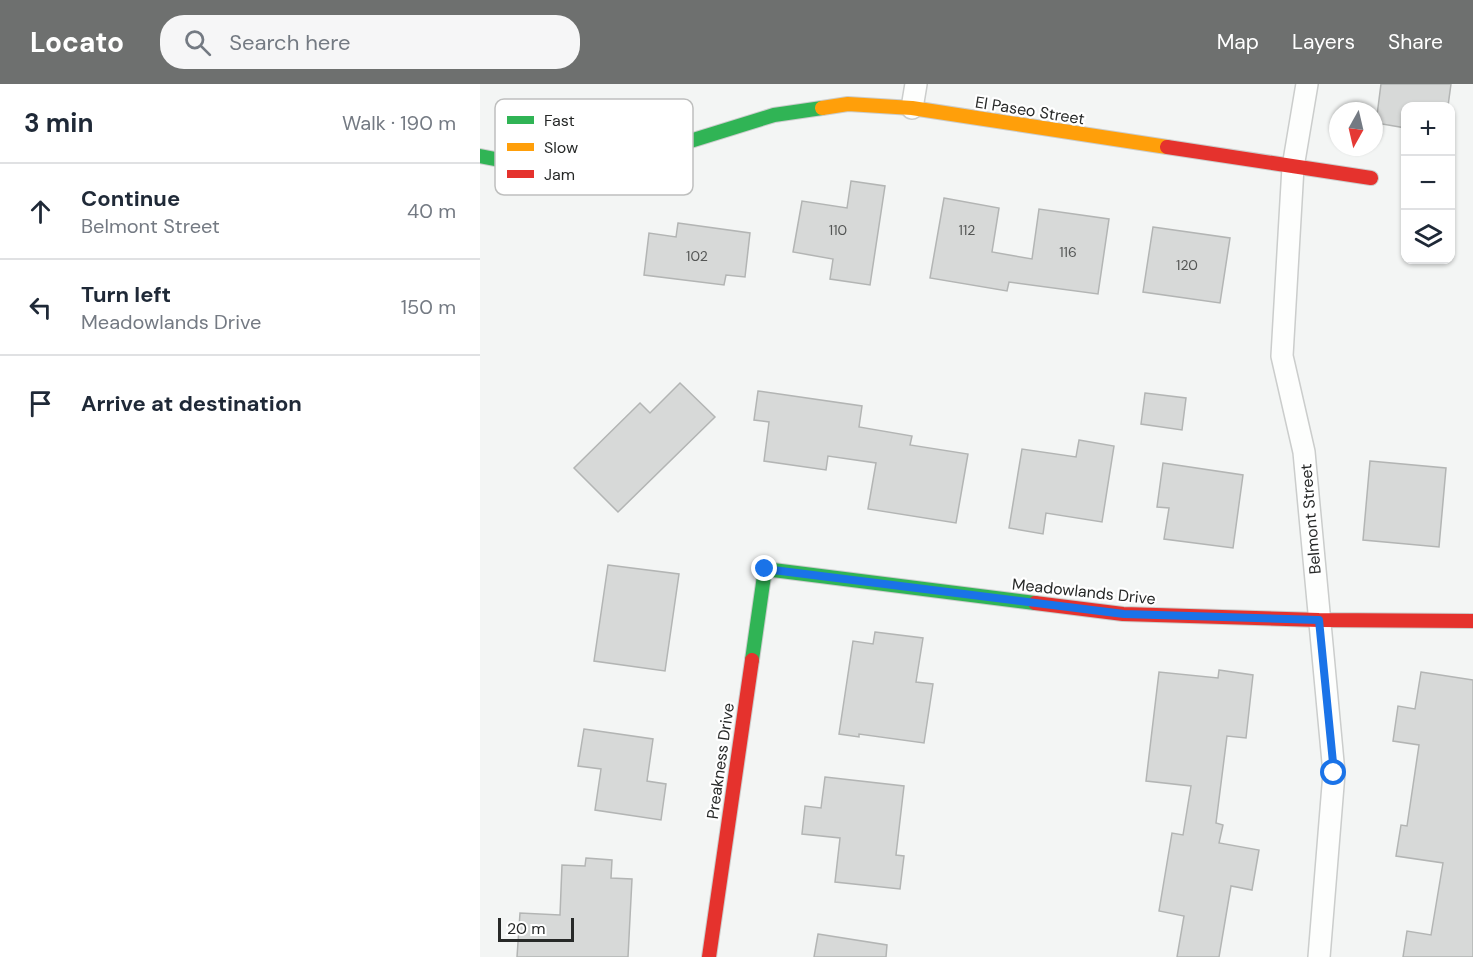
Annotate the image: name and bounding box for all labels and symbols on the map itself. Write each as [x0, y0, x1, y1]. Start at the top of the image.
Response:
street label: El Paseo Street [974, 91, 1086, 130]
legend [495, 99, 693, 195]
north arrow [1329, 102, 1383, 156]
text: Fast [544, 110, 575, 131]
text: Slow [544, 137, 578, 158]
text: Jam [544, 164, 575, 185]
house number: 110 [829, 221, 847, 239]
house number: 112 [959, 221, 975, 239]
house number: 116 [1059, 243, 1077, 261]
house number: 102 [686, 247, 708, 265]
house number: 120 [1176, 256, 1198, 274]
street label: Belmont Street [1295, 463, 1326, 575]
route end [751, 555, 777, 581]
street label: Meadowlands Drive [1011, 574, 1157, 609]
street label: Preakness Drive [702, 702, 739, 821]
route start [1320, 759, 1346, 785]
scale bar [498, 915, 574, 942]

